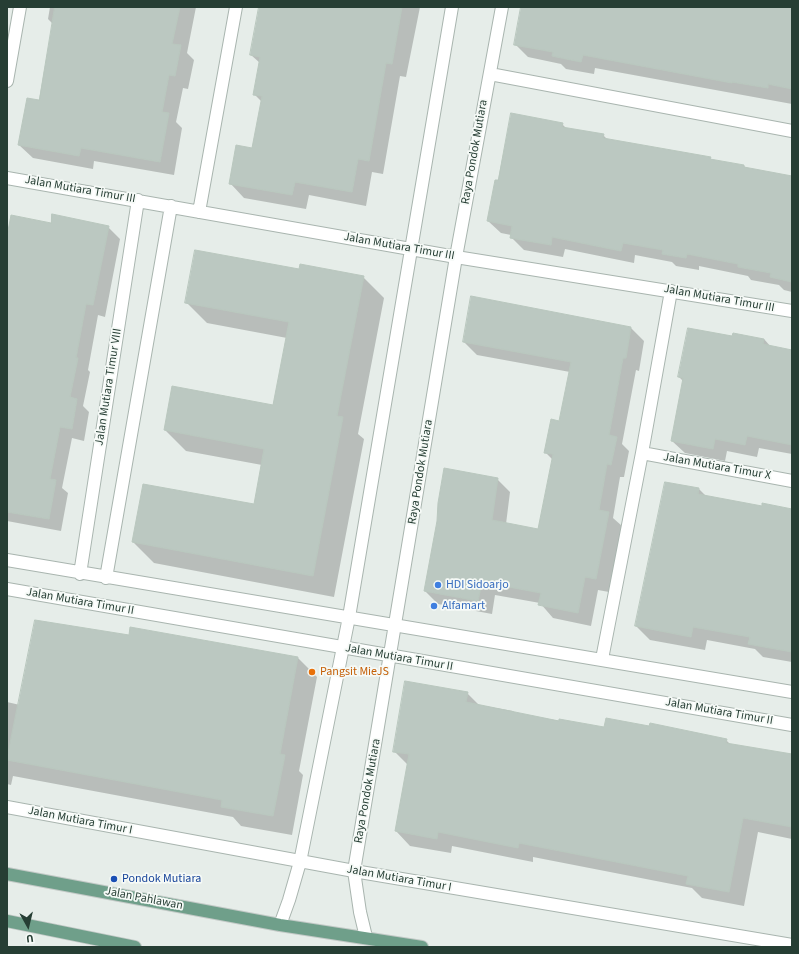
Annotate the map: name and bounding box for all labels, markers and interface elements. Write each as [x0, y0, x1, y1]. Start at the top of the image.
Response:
street label: Raya Pondok Mutiara [459, 99, 491, 205]
street label: Jalan Mutiara Timur III [23, 173, 137, 207]
street label: Jalan Mutiara Timur III [342, 230, 456, 264]
street label: Jalan Mutiara Timur III [662, 282, 776, 316]
street label: Jalan Mutiara Timur VIII [93, 327, 125, 447]
street label: Raya Pondok Mutiara [406, 419, 436, 525]
street label: Jalan Mutiara Timur X [662, 450, 772, 484]
place label: HDI Sidoarjo [446, 578, 509, 592]
marker: HDI Sidoarjo [433, 580, 443, 590]
street label: Jalan Mutiara Timur II [25, 585, 135, 619]
place label: Alfamart [442, 599, 485, 613]
marker: Alfamart [429, 601, 439, 611]
street label: Jalan Mutiara Timur II [344, 641, 454, 675]
place label: Pangsit MieJS [320, 665, 389, 679]
marker: Pangsit MieJS [307, 667, 317, 677]
street label: Jalan Mutiara Timur II [664, 695, 774, 729]
street label: Raya Pondok Mutiara [352, 738, 384, 844]
street label: Jalan Mutiara Timur I [27, 804, 133, 838]
street label: Jalan Mutiara Timur I [346, 863, 452, 895]
place label: Pondok Mutiara [122, 872, 201, 886]
marker: Pondok Mutiara [109, 874, 119, 884]
street label: Jalan Pahlawan [104, 884, 184, 914]
north arrow [8, 906, 48, 946]
text: U [25, 930, 34, 946]

